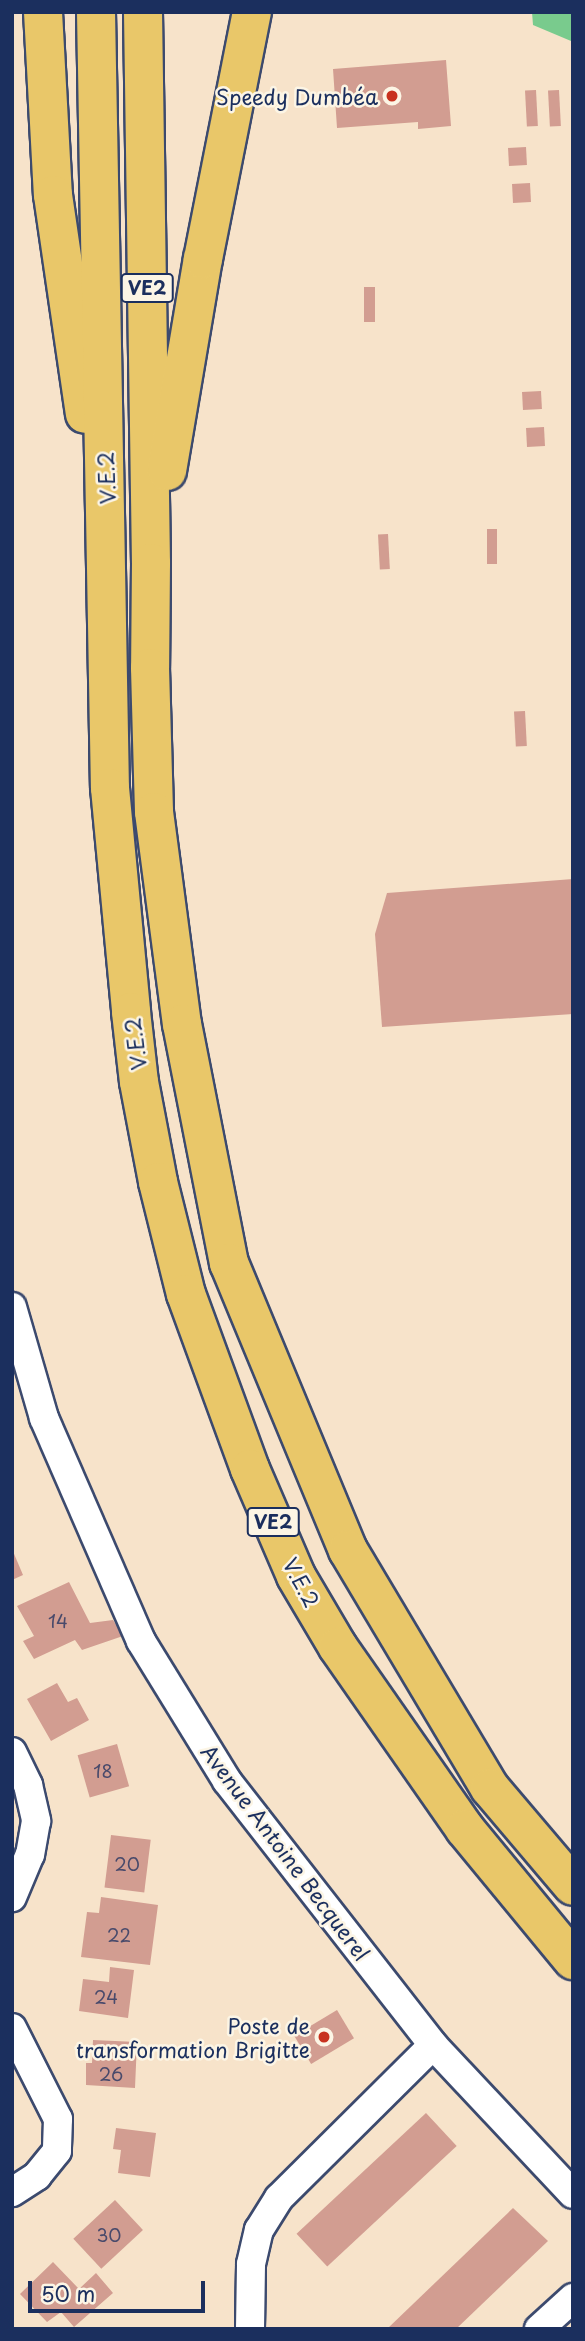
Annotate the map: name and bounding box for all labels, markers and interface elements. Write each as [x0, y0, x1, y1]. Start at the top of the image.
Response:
place label: Speedy Dumbéa [217, 83, 378, 109]
marker: Speedy Dumbéa [384, 88, 400, 104]
road number: VE2 [121, 272, 173, 304]
street label: V.E.2 [92, 451, 120, 505]
street label: V.E.2 [119, 1016, 151, 1072]
road number: VE2 [247, 1506, 299, 1538]
street label: V.E.2 [279, 1553, 325, 1611]
house number: 14 [48, 1610, 68, 1632]
street label: Avenue Antoine Becquerel [197, 1739, 375, 1965]
house number: 18 [93, 1760, 113, 1782]
house number: 20 [114, 1853, 140, 1875]
house number: 22 [107, 1924, 131, 1946]
house number: 24 [94, 1986, 118, 2008]
place label: Poste de transformation Brigitte [75, 2012, 310, 2062]
marker: Poste de transformation Brigitte [316, 2029, 332, 2045]
house number: 26 [99, 2063, 123, 2085]
house number: 30 [96, 2224, 122, 2246]
scale bar [32, 2268, 208, 2312]
text: 50 m [41, 2277, 95, 2309]

